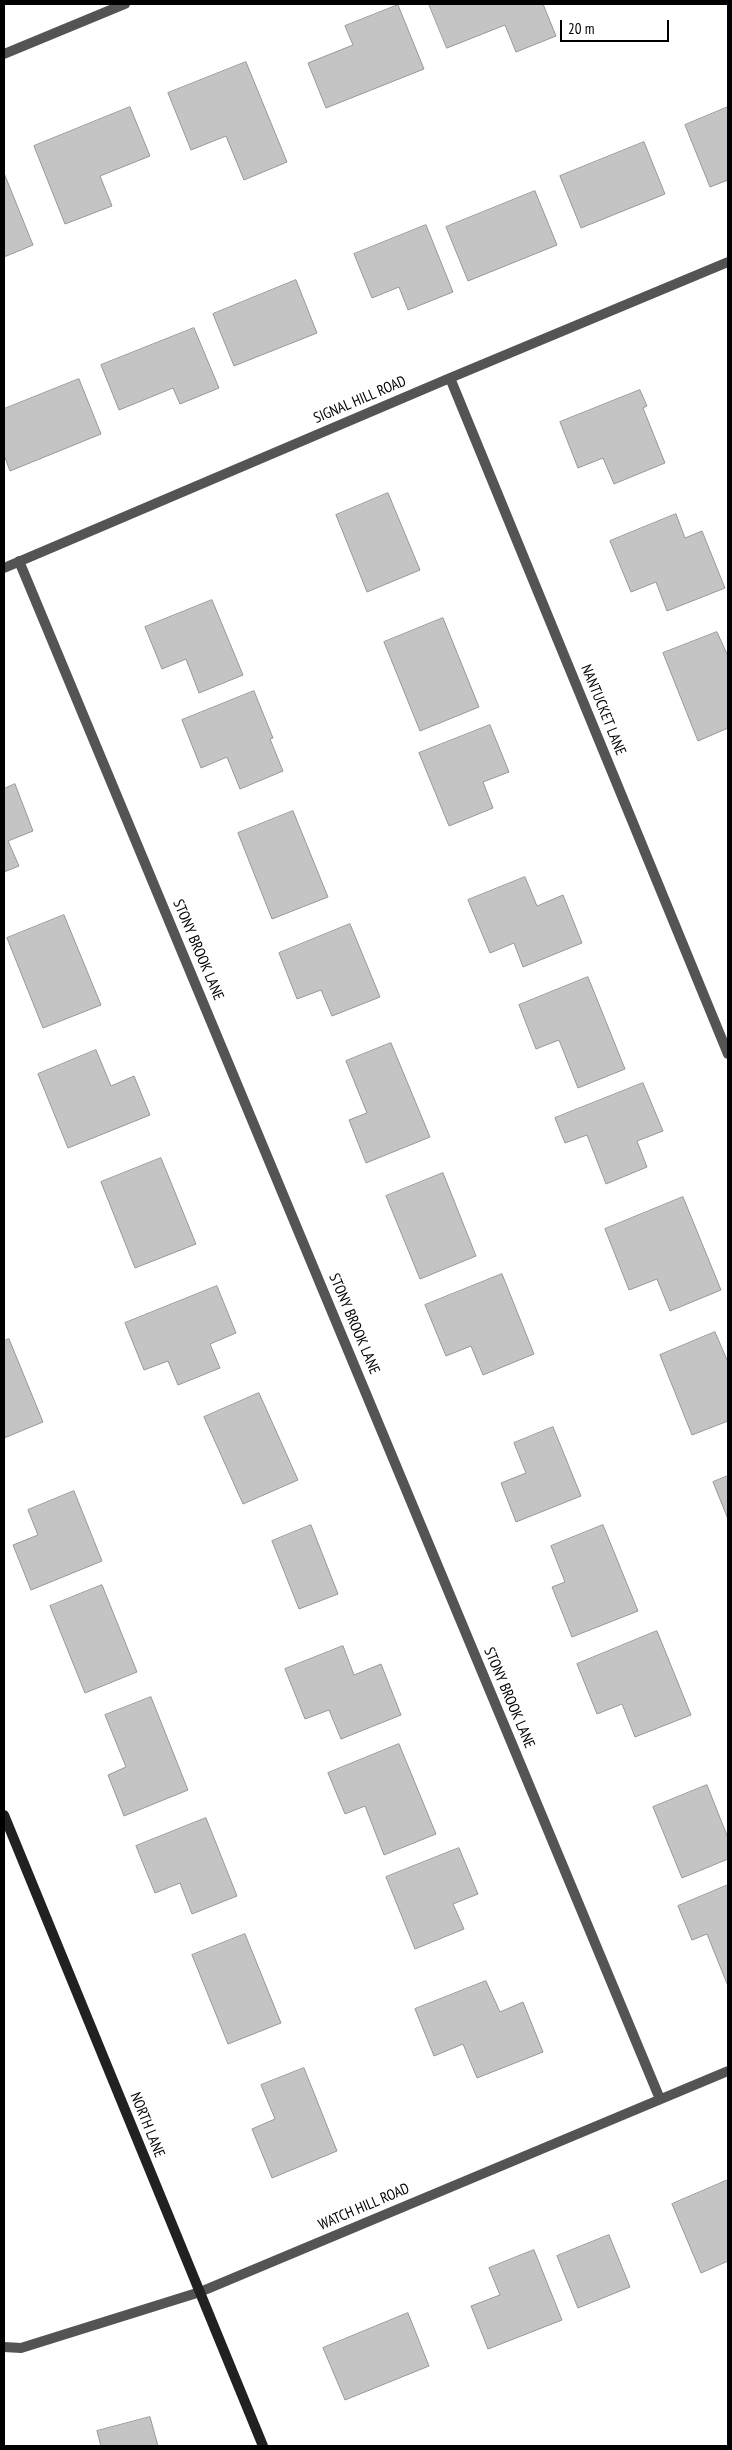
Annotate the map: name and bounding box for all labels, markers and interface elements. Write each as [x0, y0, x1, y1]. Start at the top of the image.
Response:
scale bar [562, 10, 671, 42]
text: 20 m [568, 19, 594, 38]
street label: SIGNAL HILL ROAD [311, 372, 409, 428]
street label: NANTUCKET LANE [577, 662, 629, 758]
street label: STONY BROOK LANE [169, 897, 227, 1003]
street label: STONY BROOK LANE [325, 1271, 383, 1377]
street label: STONY BROOK LANE [480, 1645, 538, 1751]
street label: NORTH LANE [126, 2090, 168, 2160]
street label: WATCH HILL ROAD [316, 2180, 412, 2234]

